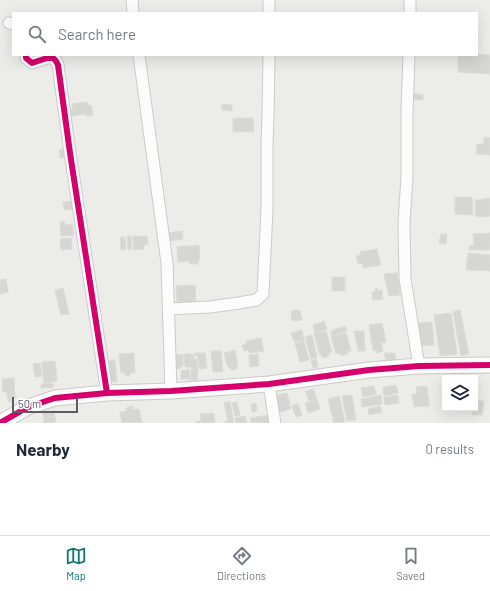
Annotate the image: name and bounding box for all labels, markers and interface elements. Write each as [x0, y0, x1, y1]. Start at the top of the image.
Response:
search box [12, 12, 478, 56]
icon: search [26, 23, 48, 45]
text: Search here [58, 25, 136, 43]
map controls [442, 375, 478, 411]
button: layers [442, 375, 478, 411]
scale bar [12, 395, 78, 414]
text: 50 m [18, 397, 41, 410]
text: Nearby [16, 439, 70, 459]
text: 0 results [425, 441, 474, 457]
tab: Map [65, 545, 87, 582]
tab: Directions [217, 545, 266, 582]
tab: Saved [396, 545, 425, 582]

